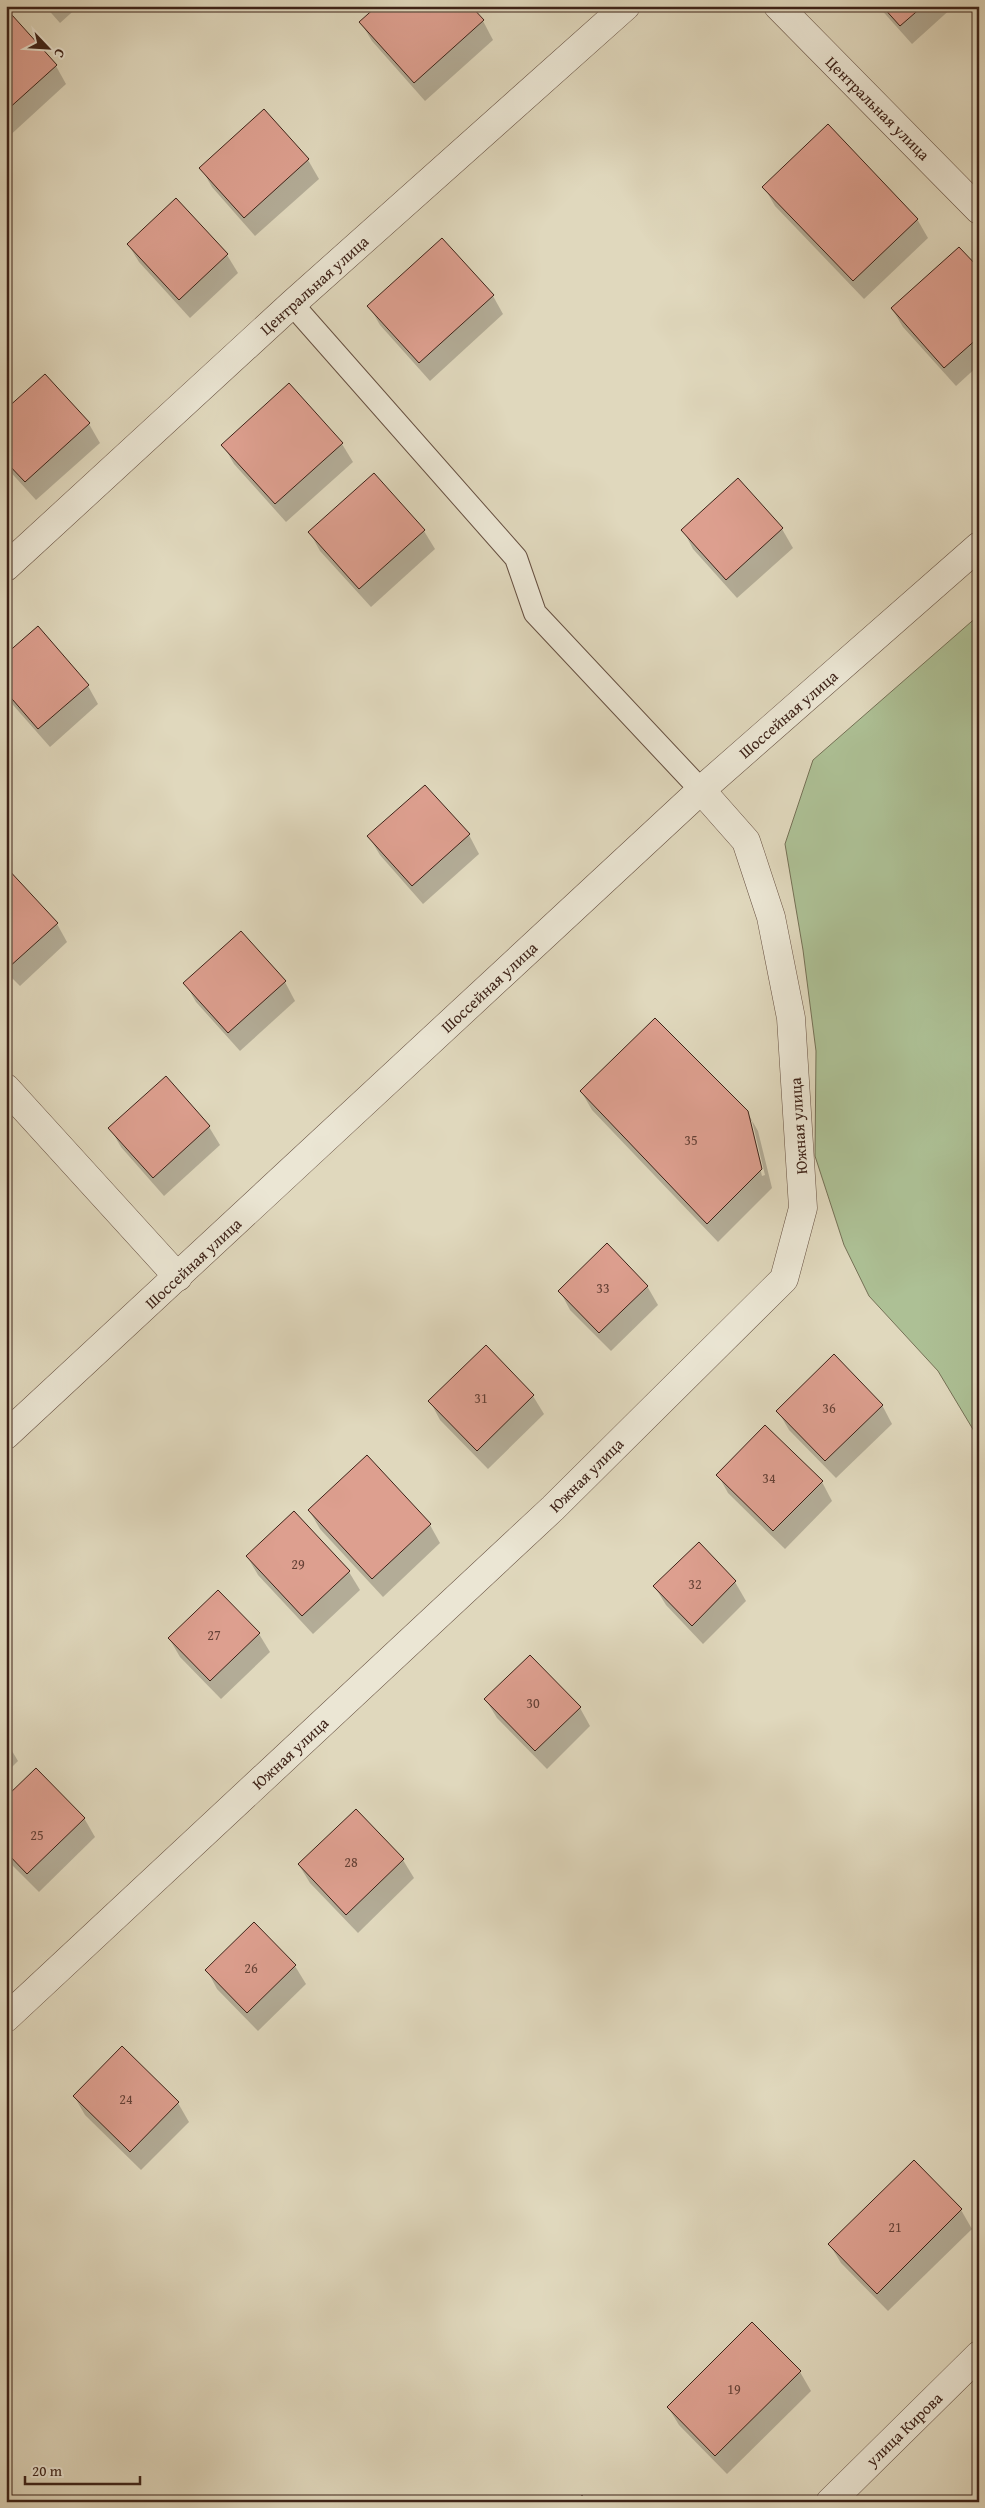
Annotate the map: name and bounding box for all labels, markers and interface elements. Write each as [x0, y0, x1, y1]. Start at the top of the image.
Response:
north arrow [22, 22, 72, 72]
text: С [49, 46, 71, 61]
street label: Центральная улица [820, 50, 936, 166]
street label: Центральная улица [254, 229, 374, 340]
street label: Шоссейная улица [733, 664, 843, 764]
street label: Шоссейная улица [435, 936, 543, 1038]
street label: Южная улица [783, 1076, 813, 1175]
house number: 35 [684, 1130, 698, 1150]
street label: Шоссейная улица [139, 1212, 247, 1314]
house number: 33 [596, 1278, 610, 1298]
house number: 31 [474, 1388, 488, 1408]
house number: 36 [822, 1398, 836, 1418]
street label: Южная улица [543, 1432, 629, 1518]
house number: 34 [762, 1468, 776, 1488]
house number: 29 [291, 1554, 305, 1574]
house number: 32 [688, 1574, 702, 1594]
house number: 27 [207, 1625, 221, 1645]
house number: 30 [526, 1693, 540, 1713]
street label: Южная улица [246, 1711, 334, 1795]
house number: 25 [30, 1825, 44, 1845]
house number: 28 [344, 1852, 358, 1872]
house number: 26 [244, 1958, 258, 1978]
house number: 24 [119, 2089, 133, 2109]
house number: 21 [888, 2217, 902, 2237]
house number: 19 [727, 2379, 741, 2399]
street label: улица Кирова [860, 2386, 948, 2472]
scale bar [25, 2453, 140, 2485]
text: 20 m [32, 2460, 63, 2481]

